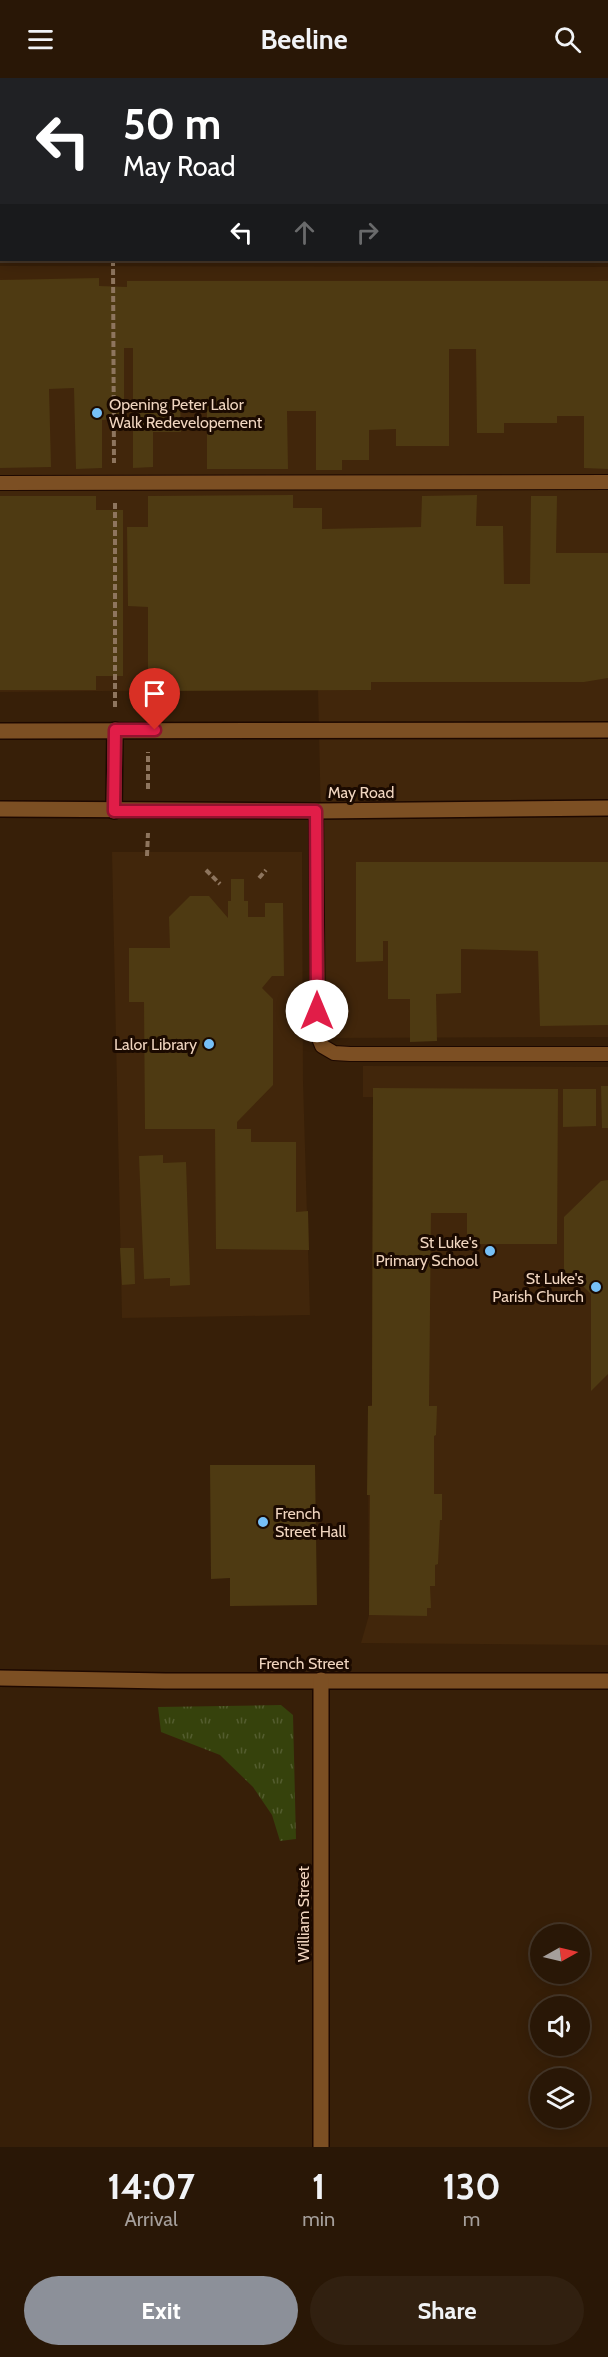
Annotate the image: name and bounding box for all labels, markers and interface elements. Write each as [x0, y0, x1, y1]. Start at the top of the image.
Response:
icon: menu [24, 23, 57, 56]
text: Beeline [260, 23, 348, 56]
icon: search [551, 23, 584, 56]
text: 50 m [123, 98, 221, 150]
icon: left [24, 102, 102, 180]
text: May Road [123, 150, 235, 183]
icon: left [225, 216, 258, 249]
icon: ahead [288, 216, 321, 249]
icon: right [351, 216, 384, 249]
place label: Opening Peter Lalor Walk Redevelopement [109, 395, 263, 432]
marker: Opening Peter Lalor Walk Redevelopement [90, 406, 104, 420]
pin [129, 668, 180, 730]
icon: arrive [138, 677, 171, 710]
street label: May Road [328, 783, 394, 802]
position arrow [285, 979, 349, 1043]
place label: Lalor Library [114, 1035, 197, 1054]
marker: Lalor Library [202, 1037, 216, 1051]
place label: St Luke's Primary School [375, 1233, 478, 1270]
marker: St Luke's Primary School [483, 1244, 497, 1258]
place label: St Luke's Parish Church [492, 1269, 584, 1306]
marker: St Luke's Parish Church [589, 1280, 603, 1294]
place label: French Street Hall [275, 1504, 346, 1541]
marker: French Street Hall [256, 1515, 270, 1529]
street label: French Street [259, 1654, 350, 1673]
street label: William Street [294, 1865, 313, 1962]
north arrow [530, 1924, 590, 1984]
map controls [530, 1924, 590, 2128]
button: sound [530, 1996, 590, 2056]
button: layers [530, 2068, 590, 2128]
text: 14:07 [107, 2164, 195, 2208]
text: 1 [312, 2164, 325, 2208]
text: 130 [443, 2164, 501, 2208]
text: Arrival [124, 2207, 178, 2231]
text: min [302, 2207, 335, 2231]
text: m [463, 2207, 480, 2231]
button: Exit [24, 2276, 298, 2345]
button: Share [310, 2276, 584, 2345]

